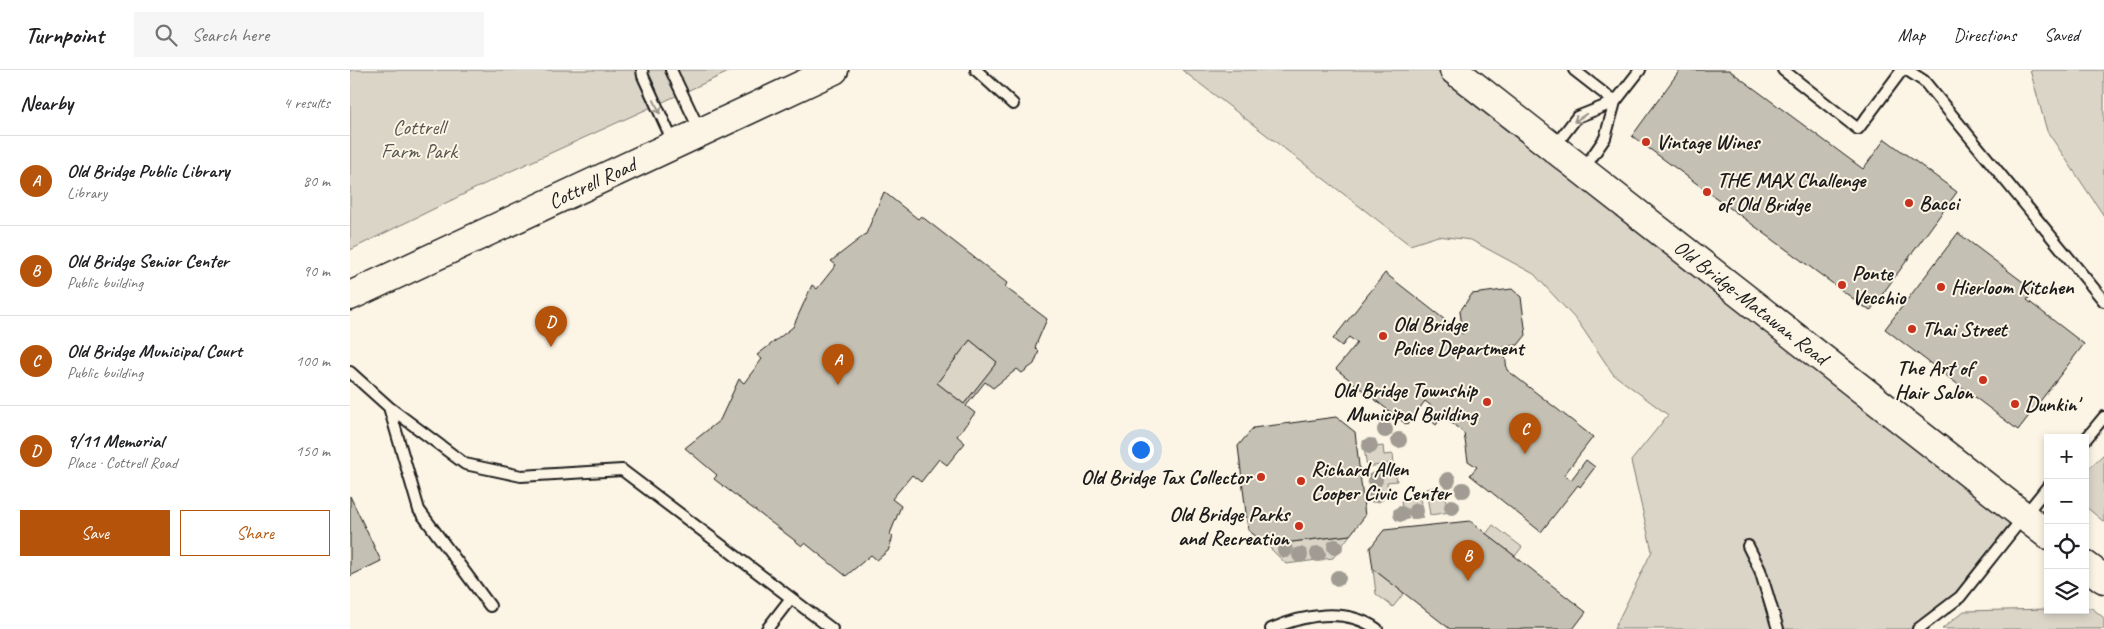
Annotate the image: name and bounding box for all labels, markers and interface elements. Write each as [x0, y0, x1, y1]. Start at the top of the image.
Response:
search box [134, 12, 484, 57]
text: Turnpoint [25, 20, 104, 50]
icon: search [152, 21, 180, 49]
text: Search here [192, 23, 269, 47]
text: Map [1898, 24, 1925, 46]
text: Directions [1953, 24, 2016, 46]
text: Saved [2044, 24, 2079, 46]
text: Nearby [20, 90, 73, 116]
text: 4 results [283, 93, 330, 113]
one-way arrow [653, 99, 662, 114]
one-way arrow [1573, 113, 1587, 123]
park label: Cottrell Farm Park [381, 114, 459, 164]
place label: Vintage Wines [1656, 129, 1762, 155]
marker: Vintage Wines [1640, 136, 1652, 148]
street label: Cottrell Road [544, 150, 642, 215]
text: Old Bridge Public Library [67, 159, 230, 183]
place label: THE MAX Challenge of Old Bridge [1717, 167, 1867, 217]
text: A [32, 171, 40, 191]
text: 80 m [303, 171, 330, 191]
text: Library [67, 183, 107, 203]
marker: THE MAX Challenge of Old Bridge [1701, 186, 1713, 198]
place label: Bacci [1919, 190, 1962, 216]
marker: Bacci [1903, 197, 1915, 209]
street label: Old Bridge-Matawan Road [1669, 234, 1836, 373]
text: Old Bridge Senior Center [67, 249, 229, 273]
place label: Ponte Vecchio [1852, 260, 1907, 310]
text: B [32, 261, 40, 281]
text: 90 m [303, 261, 330, 281]
text: Public building [67, 273, 143, 293]
place label: Hierloom Kitchen [1951, 274, 2075, 300]
marker: Ponte Vecchio [1836, 279, 1848, 291]
marker: Hierloom Kitchen [1935, 281, 1947, 293]
pin: D [535, 306, 567, 347]
place label: Old Bridge Police Department [1393, 311, 1527, 361]
place label: Thai Street [1922, 316, 2008, 342]
marker: Thai Street [1906, 323, 1918, 335]
marker: Old Bridge Police Department [1377, 330, 1389, 342]
text: Old Bridge Municipal Court [67, 339, 242, 363]
pin: A [822, 344, 854, 385]
text: C [32, 351, 40, 371]
text: 100 m [296, 351, 330, 371]
place label: The Art of Hair Salon [1895, 355, 1978, 405]
text: Public building [67, 363, 143, 383]
marker: The Art of Hair Salon [1977, 374, 1989, 386]
place label: Old Bridge Township Municipal Building [1333, 377, 1479, 427]
place label: Dunkin' [2025, 391, 2083, 417]
marker: Old Bridge Township Municipal Building [1481, 396, 1493, 408]
marker: Dunkin' [2009, 398, 2021, 410]
pin: C [1509, 413, 1541, 454]
text: 9/11 Memorial [67, 429, 164, 453]
map controls [2044, 434, 2089, 614]
button: + [2044, 434, 2089, 479]
your location [1128, 437, 1154, 463]
text: D [31, 441, 41, 461]
text: 150 m [296, 441, 330, 461]
text: Place · Cottrell Road [67, 453, 177, 473]
place label: Richard Allen Cooper Civic Center [1311, 456, 1453, 506]
place label: Old Bridge Tax Collector [1081, 464, 1253, 490]
marker: Old Bridge Tax Collector [1255, 471, 1267, 483]
marker: Richard Allen Cooper Civic Center [1295, 475, 1307, 487]
button: − [2044, 479, 2089, 524]
place label: Old Bridge Parks and Recreation [1169, 501, 1292, 551]
button: Save [20, 510, 170, 556]
button: Share [180, 510, 330, 556]
marker: Old Bridge Parks and Recreation [1293, 520, 1305, 532]
button: locate [2044, 524, 2089, 569]
pin: B [1452, 540, 1484, 581]
button: layers [2044, 569, 2089, 614]

